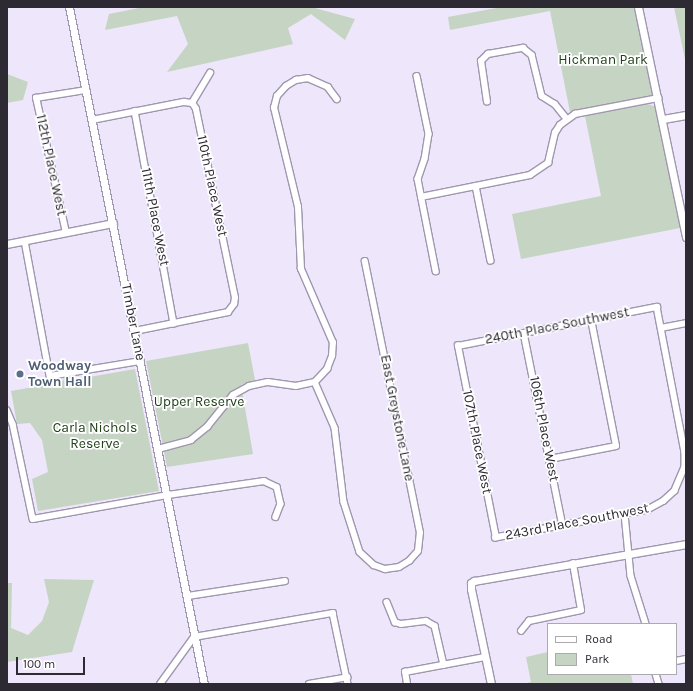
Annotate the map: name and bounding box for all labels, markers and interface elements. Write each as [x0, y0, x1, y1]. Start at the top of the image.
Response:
park label: Hickman Park [558, 52, 648, 68]
street label: 112th Place West [32, 113, 70, 217]
street label: 110th Place West [193, 134, 231, 238]
street label: 111th Place West [137, 166, 173, 268]
street label: Timber Lane [117, 282, 149, 362]
street label: 240th Place Southwest [483, 304, 631, 348]
street label: East Greystone Lane [377, 353, 417, 483]
place label: Woodway Town Hall [28, 358, 92, 390]
marker: Woodway Town Hall [15, 369, 25, 379]
street label: 106th Place West [526, 375, 562, 483]
street label: 107th Place West [459, 389, 495, 495]
park label: Upper Reserve [154, 394, 244, 410]
park label: Carla Nichols Reserve [53, 420, 137, 452]
street label: 243rd Place Southwest [504, 500, 650, 544]
legend [547, 623, 677, 675]
text: Road [585, 632, 613, 646]
scale bar [18, 649, 87, 675]
text: Park [585, 652, 609, 666]
text: 100 m [23, 657, 55, 671]

